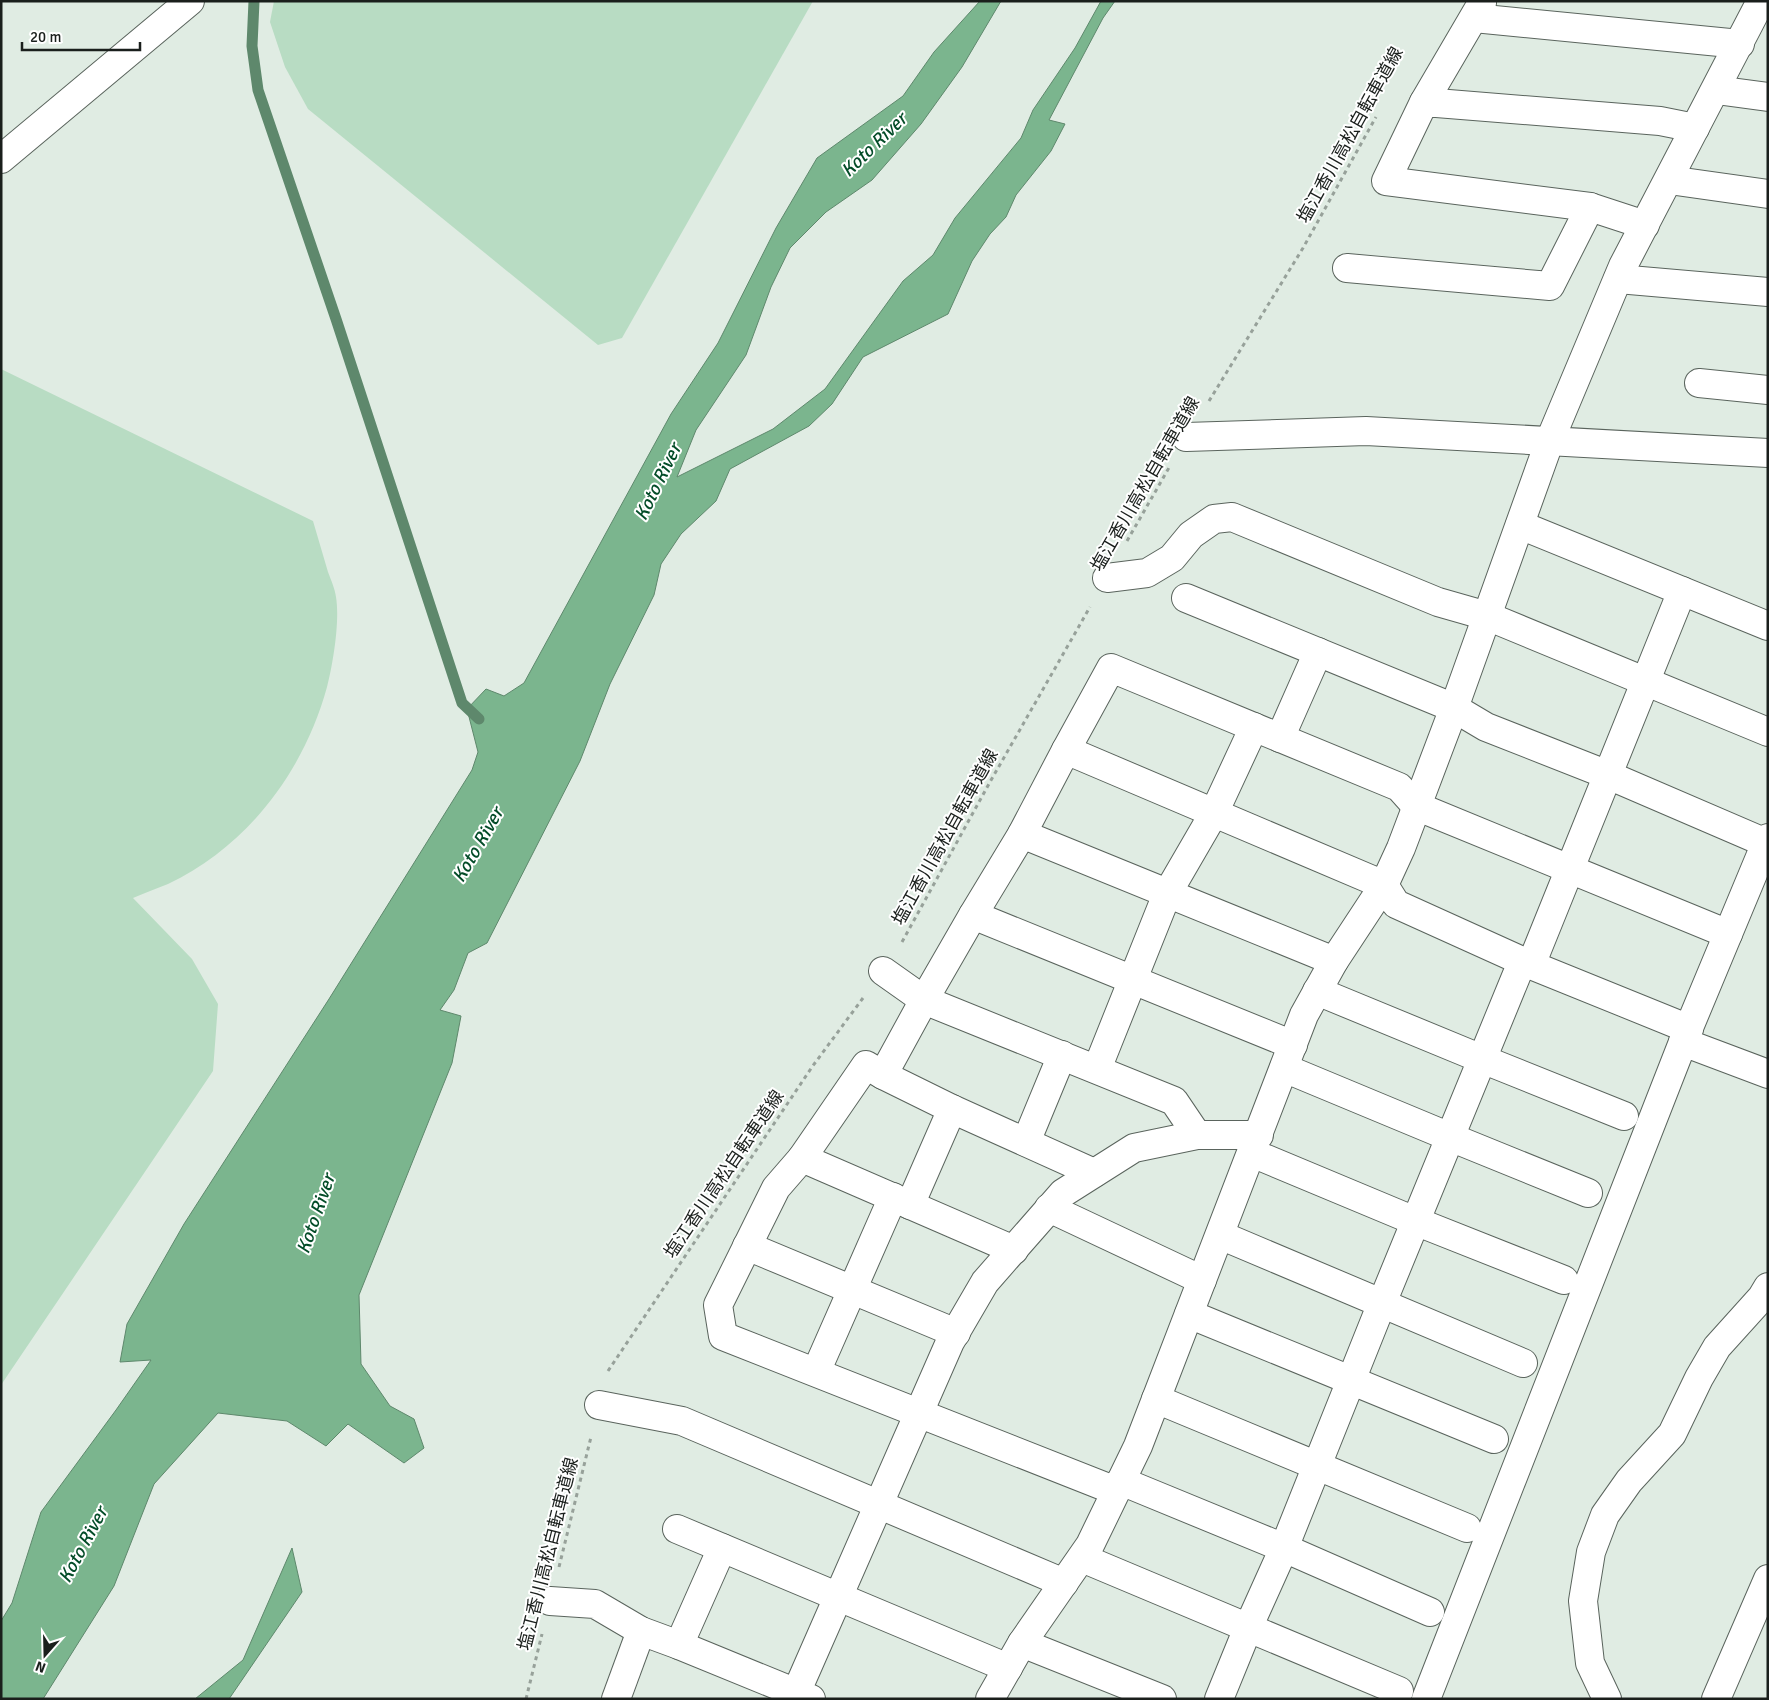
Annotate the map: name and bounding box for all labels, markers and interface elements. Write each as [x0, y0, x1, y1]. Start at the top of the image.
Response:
scale bar [22, 20, 140, 52]
text: 20 m [30, 28, 61, 46]
street label: 塩江香川高松自転車道線 [1292, 43, 1408, 227]
water label: Koto River [836, 106, 914, 182]
street label: 塩江香川高松自転車道線 [1086, 393, 1204, 575]
water label: Koto River [629, 437, 688, 524]
street label: 塩江香川高松自転車道線 [887, 745, 1003, 929]
water label: Koto River [447, 801, 511, 887]
street label: 塩江香川高松自転車道線 [660, 1086, 788, 1262]
water label: Koto River [291, 1168, 342, 1257]
street label: 塩江香川高松自転車道線 [513, 1455, 583, 1653]
water label: Koto River [53, 1500, 114, 1587]
north arrow [20, 1630, 70, 1680]
text: N [33, 1657, 48, 1676]

